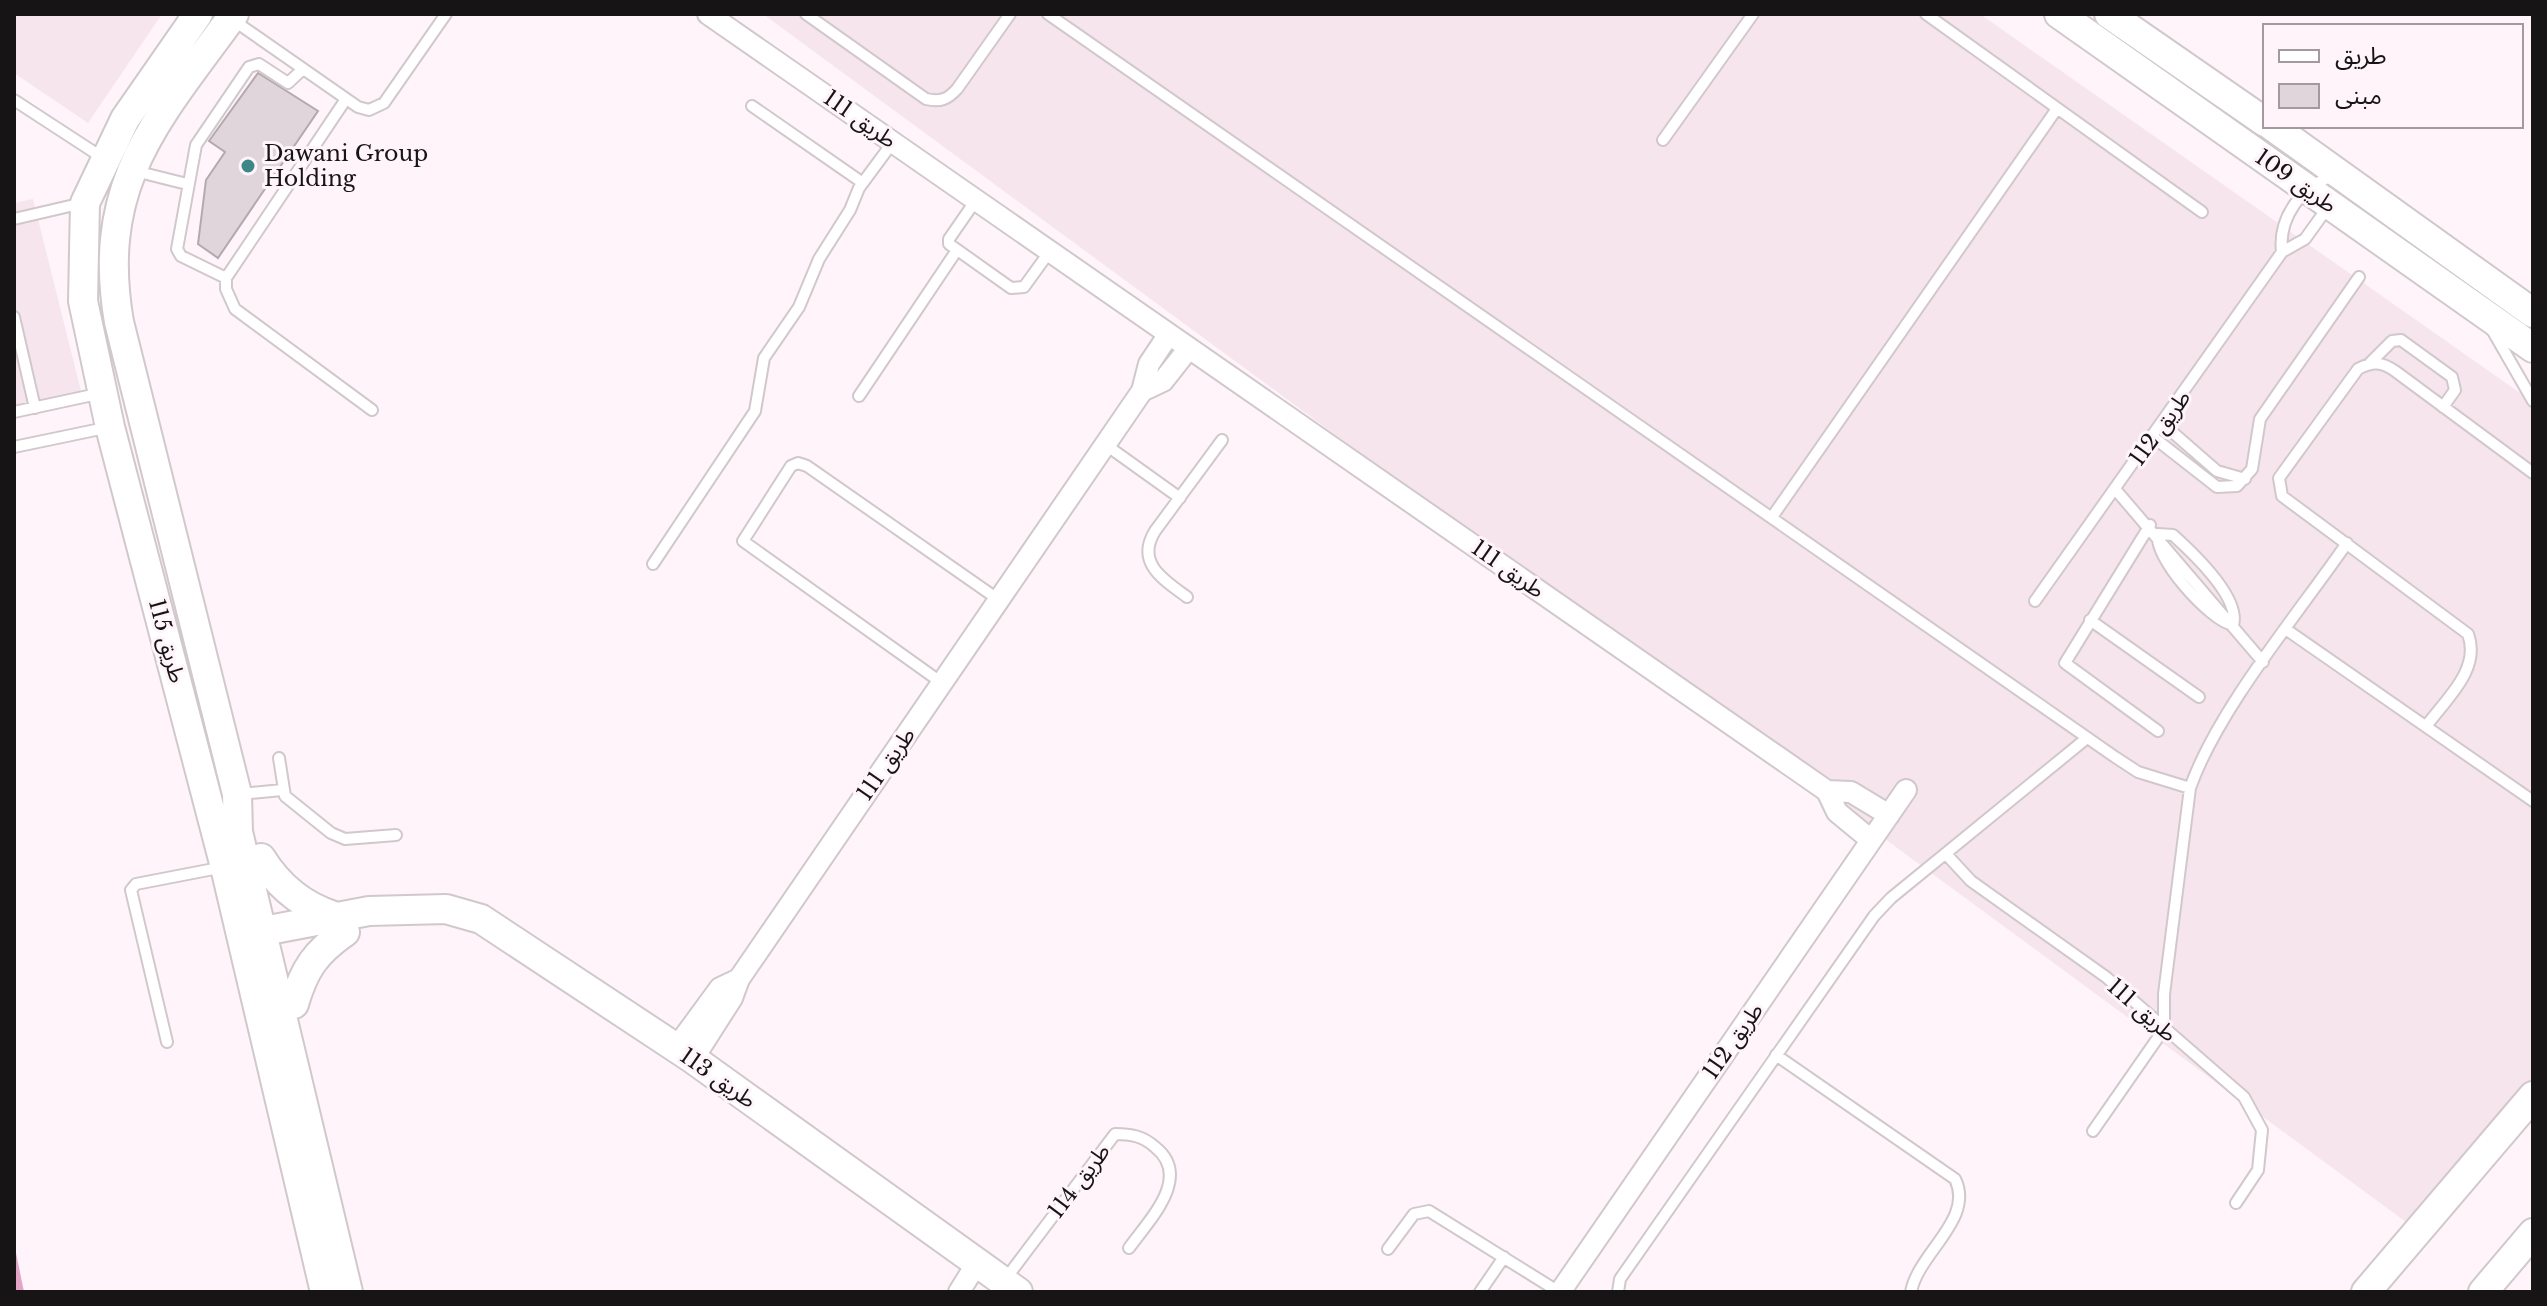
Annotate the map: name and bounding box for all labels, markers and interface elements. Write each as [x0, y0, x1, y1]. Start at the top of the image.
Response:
legend [2263, 24, 2523, 128]
text: طريق [2335, 41, 2387, 71]
text: مبنى [2335, 81, 2382, 110]
street label: طريق 111 [818, 84, 902, 154]
place label: Dawani Group Holding [264, 140, 428, 192]
street label: طريق 109 [2250, 143, 2342, 219]
marker: Dawani Group Holding [239, 157, 257, 175]
street label: طريق 112 [2124, 385, 2196, 471]
street label: طريق 111 [1466, 534, 1550, 604]
street label: طريق 115 [143, 596, 191, 686]
street label: طريق 111 [851, 722, 921, 806]
street label: طريق 111 [2102, 973, 2182, 1047]
street label: طريق 112 [1697, 998, 1769, 1084]
street label: طريق 113 [675, 1042, 761, 1114]
street label: طريق 114 [1042, 1138, 1116, 1224]

